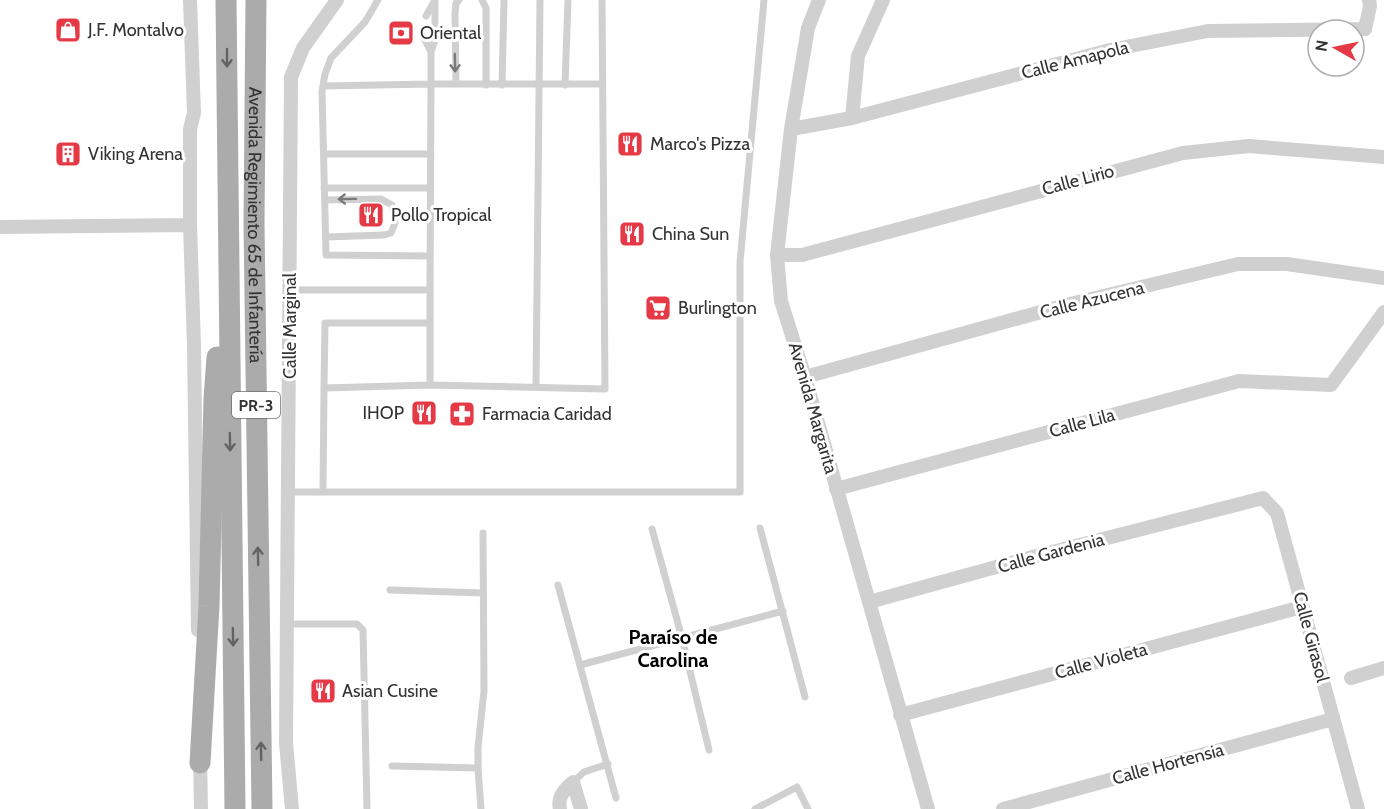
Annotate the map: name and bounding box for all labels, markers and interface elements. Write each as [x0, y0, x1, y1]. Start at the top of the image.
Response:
shop icon: J.F. Montalvo [53, 15, 83, 45]
bank icon: Oriental [386, 18, 416, 48]
north arrow [1306, 18, 1366, 78]
place label: J.F. Montalvo [87, 19, 184, 41]
place label: Oriental [420, 22, 482, 44]
street label: Calle Amapola [1019, 36, 1131, 84]
text: N [1311, 39, 1332, 53]
one-way arrow [221, 48, 233, 68]
one-way arrow [450, 52, 461, 72]
street label: Avenida Regimiento 65 de Infantería [243, 87, 267, 364]
restaurant icon: Marco's Pizza [615, 129, 645, 159]
place label: Marco's Pizza [650, 133, 751, 155]
building icon: Viking Arena [53, 139, 83, 169]
place label: Viking Arena [88, 143, 183, 165]
street label: Calle Lirio [1040, 160, 1117, 200]
one-way arrow [337, 194, 357, 205]
restaurant icon: Pollo Tropical [356, 200, 386, 230]
place label: Pollo Tropical [391, 204, 492, 226]
restaurant icon: China Sun [617, 219, 647, 249]
place label: China Sun [652, 223, 729, 245]
street label: Calle Marginal [279, 272, 301, 379]
street label: Calle Azucena [1038, 276, 1147, 324]
supermarket icon: Burlington [643, 293, 673, 323]
place label: Burlington [678, 297, 757, 319]
street label: Avenida Margarita [784, 340, 842, 476]
road number: PR-3 [232, 392, 280, 418]
restaurant icon: IHOP [409, 398, 439, 428]
pharmacy icon: Farmacia Caridad [447, 399, 477, 429]
place label: IHOP [363, 402, 404, 424]
place label: Farmacia Caridad [482, 403, 612, 425]
street label: Calle Lila [1047, 404, 1118, 442]
one-way arrow [225, 432, 236, 452]
street label: Calle Gardenia [995, 528, 1107, 578]
one-way arrow [252, 546, 264, 566]
street label: Calle Girasol [1288, 589, 1334, 685]
district label: Paraíso de Carolina [629, 625, 717, 672]
one-way arrow [227, 627, 239, 647]
street label: Calle Violeta [1052, 638, 1150, 684]
restaurant icon: Asian Cusine [308, 676, 338, 706]
place label: Asian Cusine [342, 680, 438, 702]
street label: Calle Hortensia [1110, 738, 1227, 789]
one-way arrow [255, 741, 267, 761]

